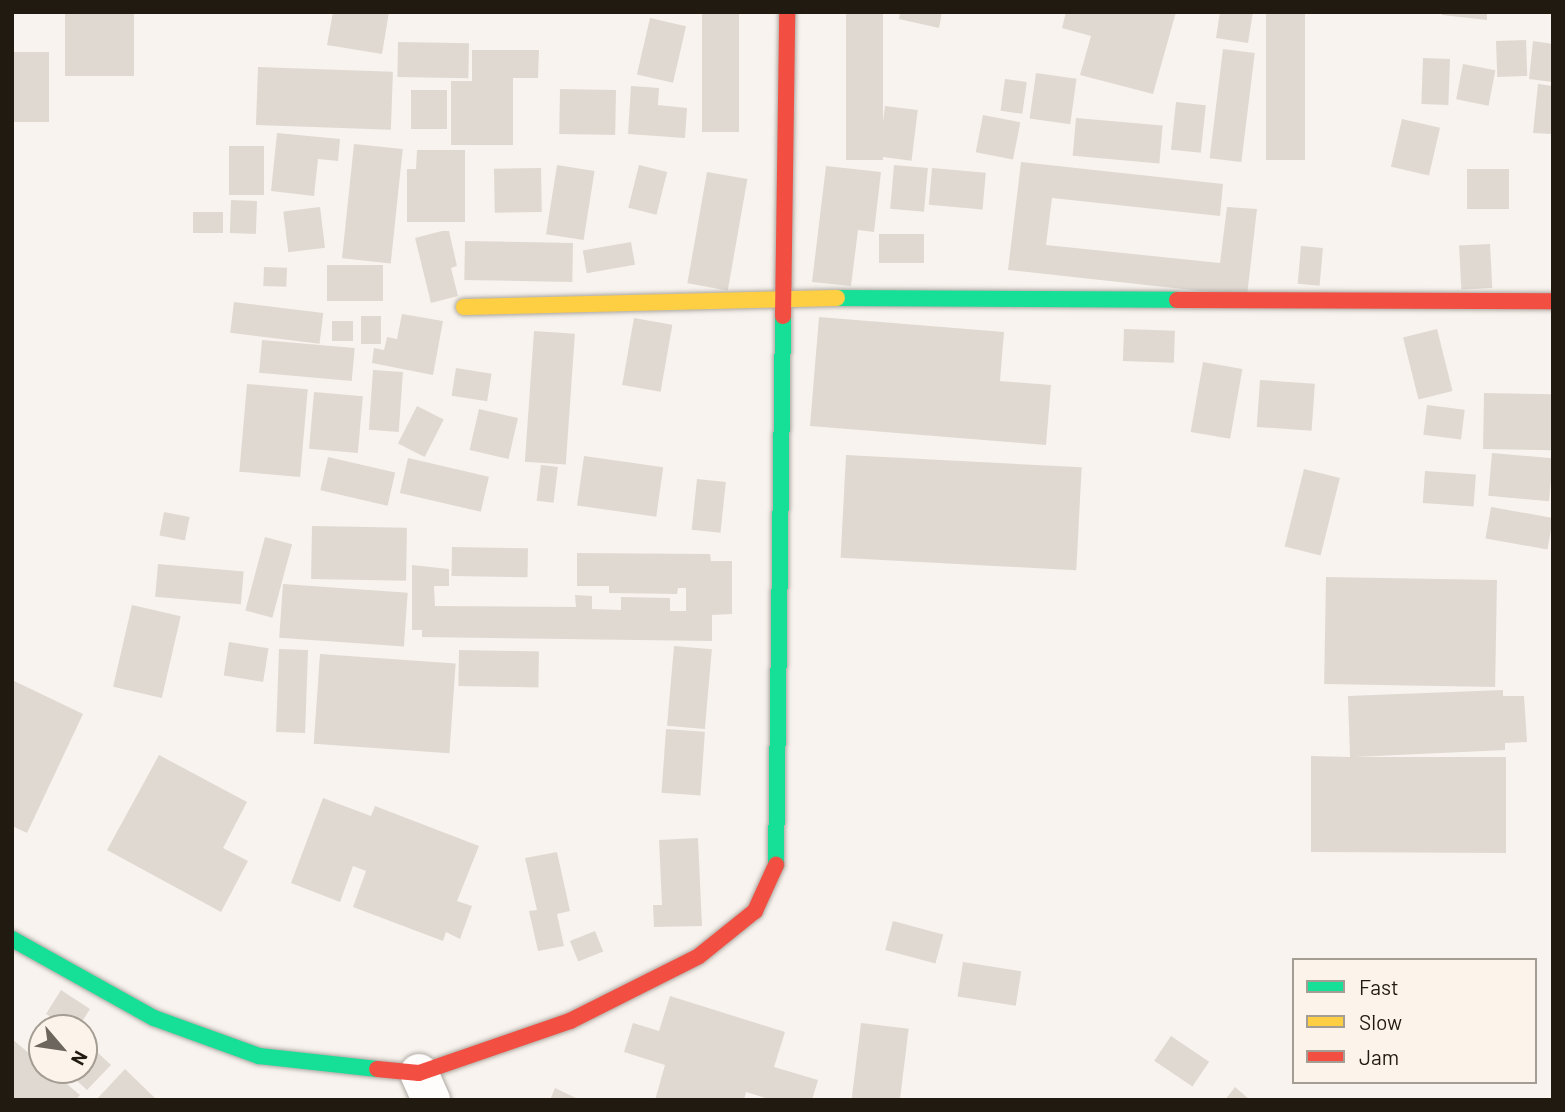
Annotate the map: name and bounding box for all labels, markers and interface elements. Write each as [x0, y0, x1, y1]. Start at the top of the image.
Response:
legend [1292, 958, 1537, 1084]
text: Fast [1359, 974, 1399, 999]
text: Slow [1359, 1009, 1402, 1034]
north arrow [28, 1014, 98, 1084]
text: Jam [1359, 1044, 1399, 1069]
text: N [67, 1047, 93, 1070]

